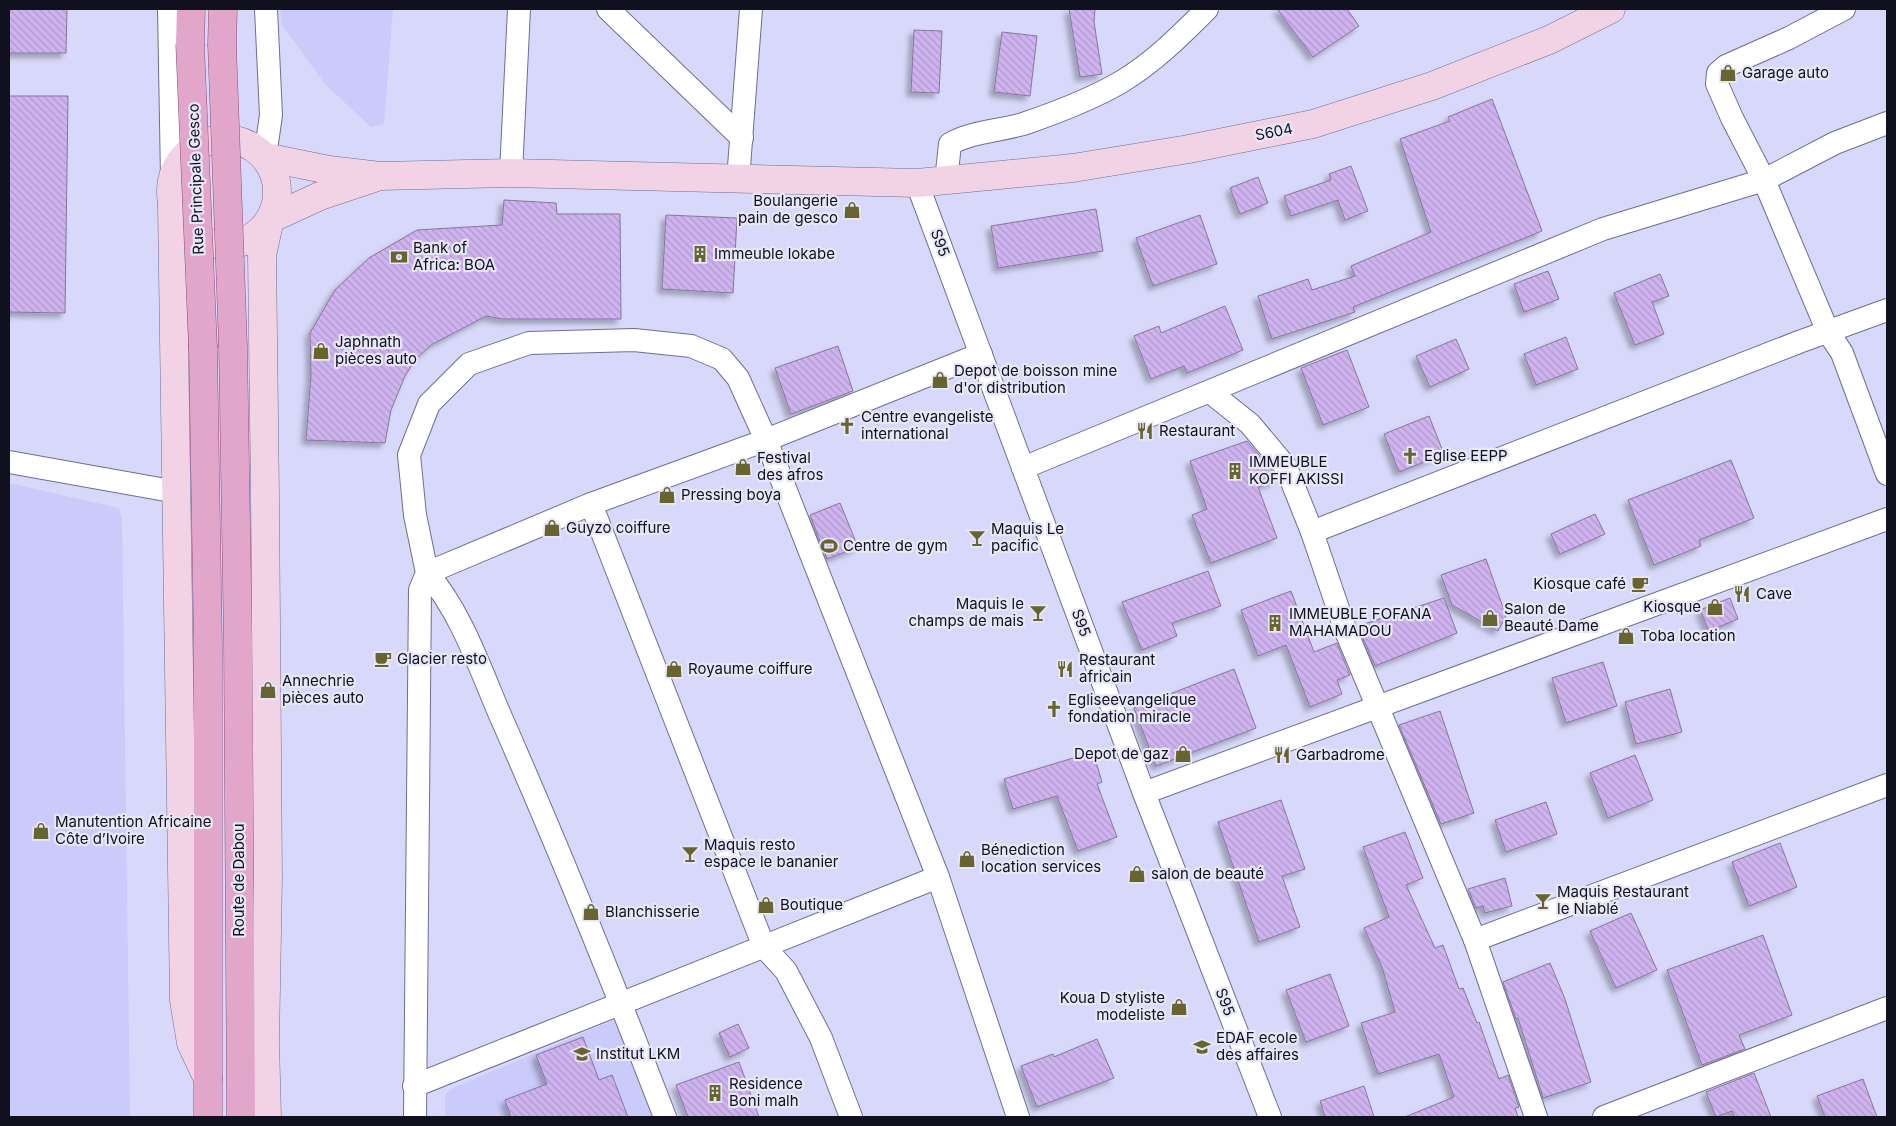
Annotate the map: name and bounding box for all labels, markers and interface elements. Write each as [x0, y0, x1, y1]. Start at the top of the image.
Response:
shop icon: Garage auto [1718, 63, 1738, 83]
place label: Garage auto [1742, 63, 1829, 82]
street label: Rue Principale Gesco [183, 103, 208, 255]
street label: S604 [1253, 119, 1294, 144]
place label: Boulangerie pain de gesco [738, 191, 838, 227]
shop icon: Boulangerie pain de gesco [842, 200, 862, 220]
street label: S95 [927, 226, 954, 259]
place label: Bank of Africa: BOA [413, 238, 495, 274]
building icon: Immeuble lokabe [690, 244, 710, 264]
place label: Immeuble lokabe [714, 244, 835, 263]
bank icon: Bank of Africa: BOA [389, 247, 409, 267]
place label: Japhnath pièces auto [335, 332, 417, 368]
shop icon: Japhnath pièces auto [311, 341, 331, 361]
place label: Depot de boisson mine d'or distribution [954, 361, 1117, 397]
shop icon: Depot de boisson mine d'or distribution [930, 370, 950, 390]
place label: Centre evangeliste international [861, 407, 994, 443]
church icon: Centre evangeliste international [837, 416, 857, 436]
restaurant icon: Restaurant [1135, 421, 1155, 441]
place label: Restaurant [1159, 421, 1235, 440]
church icon: Eglise EEPP [1400, 446, 1420, 466]
place label: Eglise EEPP [1424, 446, 1508, 465]
place label: Festival des afros [757, 448, 823, 484]
place label: IMMEUBLE KOFFI AKISSI [1249, 452, 1344, 488]
shop icon: Festival des afros [733, 457, 753, 477]
building icon: IMMEUBLE KOFFI AKISSI [1225, 461, 1245, 481]
shop icon: Pressing boya [657, 485, 677, 505]
place label: Pressing boya [681, 485, 781, 504]
shop icon: Guyzo coiffure [542, 518, 562, 538]
place label: Guyzo coiffure [566, 518, 671, 537]
place label: Maquis Le pacific [991, 519, 1064, 555]
bar icon: Maquis Le pacific [967, 528, 987, 548]
sports icon: Centre de gym [819, 536, 839, 556]
place label: Centre de gym [843, 536, 948, 555]
place label: Kiosque café [1533, 574, 1626, 593]
cafe icon: Kiosque café [1630, 574, 1650, 594]
restaurant icon: Cave [1732, 584, 1752, 604]
place label: Cave [1756, 584, 1792, 603]
place label: Maquis le champs de mais [908, 594, 1024, 630]
place label: Kiosque [1643, 597, 1701, 616]
shop icon: Kiosque [1705, 597, 1725, 617]
place label: Salon de Beauté Dame [1504, 599, 1599, 635]
bar icon: Maquis le champs de mais [1028, 603, 1048, 623]
place label: IMMEUBLE FOFANA MAHAMADOU [1289, 604, 1432, 640]
street label: S95 [1068, 606, 1095, 639]
shop icon: Salon de Beauté Dame [1480, 608, 1500, 628]
building icon: IMMEUBLE FOFANA MAHAMADOU [1265, 613, 1285, 633]
shop icon: Toba location [1616, 626, 1636, 646]
place label: Toba location [1640, 626, 1736, 645]
cafe icon: Glacier resto [373, 649, 393, 669]
place label: Glacier resto [397, 649, 487, 668]
place label: Restaurant africain [1079, 650, 1155, 686]
shop icon: Royaume coiffure [664, 659, 684, 679]
place label: Royaume coiffure [688, 659, 813, 678]
restaurant icon: Restaurant africain [1055, 659, 1075, 679]
place label: Annechrie pièces auto [282, 671, 364, 707]
shop icon: Annechrie pièces auto [258, 680, 278, 700]
place label: Egliseevangelique fondation miracle [1068, 690, 1196, 726]
church icon: Egliseevangelique fondation miracle [1044, 699, 1064, 719]
place label: Depot de gaz [1074, 744, 1169, 763]
shop icon: Depot de gaz [1173, 744, 1193, 764]
restaurant icon: Garbadrome [1272, 745, 1292, 765]
place label: Garbadrome [1296, 745, 1385, 764]
place label: Manutention Africaine Côte d’Ivoire [55, 812, 211, 848]
shop icon: Manutention Africaine Côte d’Ivoire [31, 821, 51, 841]
street label: Route de Dabou [229, 823, 248, 937]
place label: Maquis resto espace le bananier [704, 835, 839, 871]
place label: Bénediction location services [981, 840, 1101, 876]
bar icon: Maquis resto espace le bananier [680, 844, 700, 864]
shop icon: Bénediction location services [957, 849, 977, 869]
shop icon: salon de beauté [1127, 864, 1147, 884]
place label: salon de beauté [1151, 864, 1264, 883]
place label: Maquis Restaurant le Niablé [1557, 882, 1689, 918]
bar icon: Maquis Restaurant le Niablé [1533, 891, 1553, 911]
shop icon: Boutique [756, 895, 776, 915]
place label: Boutique [780, 895, 843, 914]
shop icon: Blanchisserie [581, 902, 601, 922]
place label: Blanchisserie [605, 902, 700, 921]
street label: S95 [1212, 985, 1239, 1018]
place label: Koua D styliste modeliste [1060, 988, 1165, 1024]
shop icon: Koua D styliste modeliste [1169, 997, 1189, 1017]
place label: EDAF ecole des affaires [1216, 1028, 1299, 1064]
school or university icon: EDAF ecole des affaires [1192, 1037, 1212, 1057]
school or university icon: Institut LKM [572, 1044, 592, 1064]
place label: Institut LKM [596, 1044, 680, 1063]
place label: Residence Boni malh [729, 1074, 803, 1110]
building icon: Residence Boni malh [705, 1083, 725, 1103]

